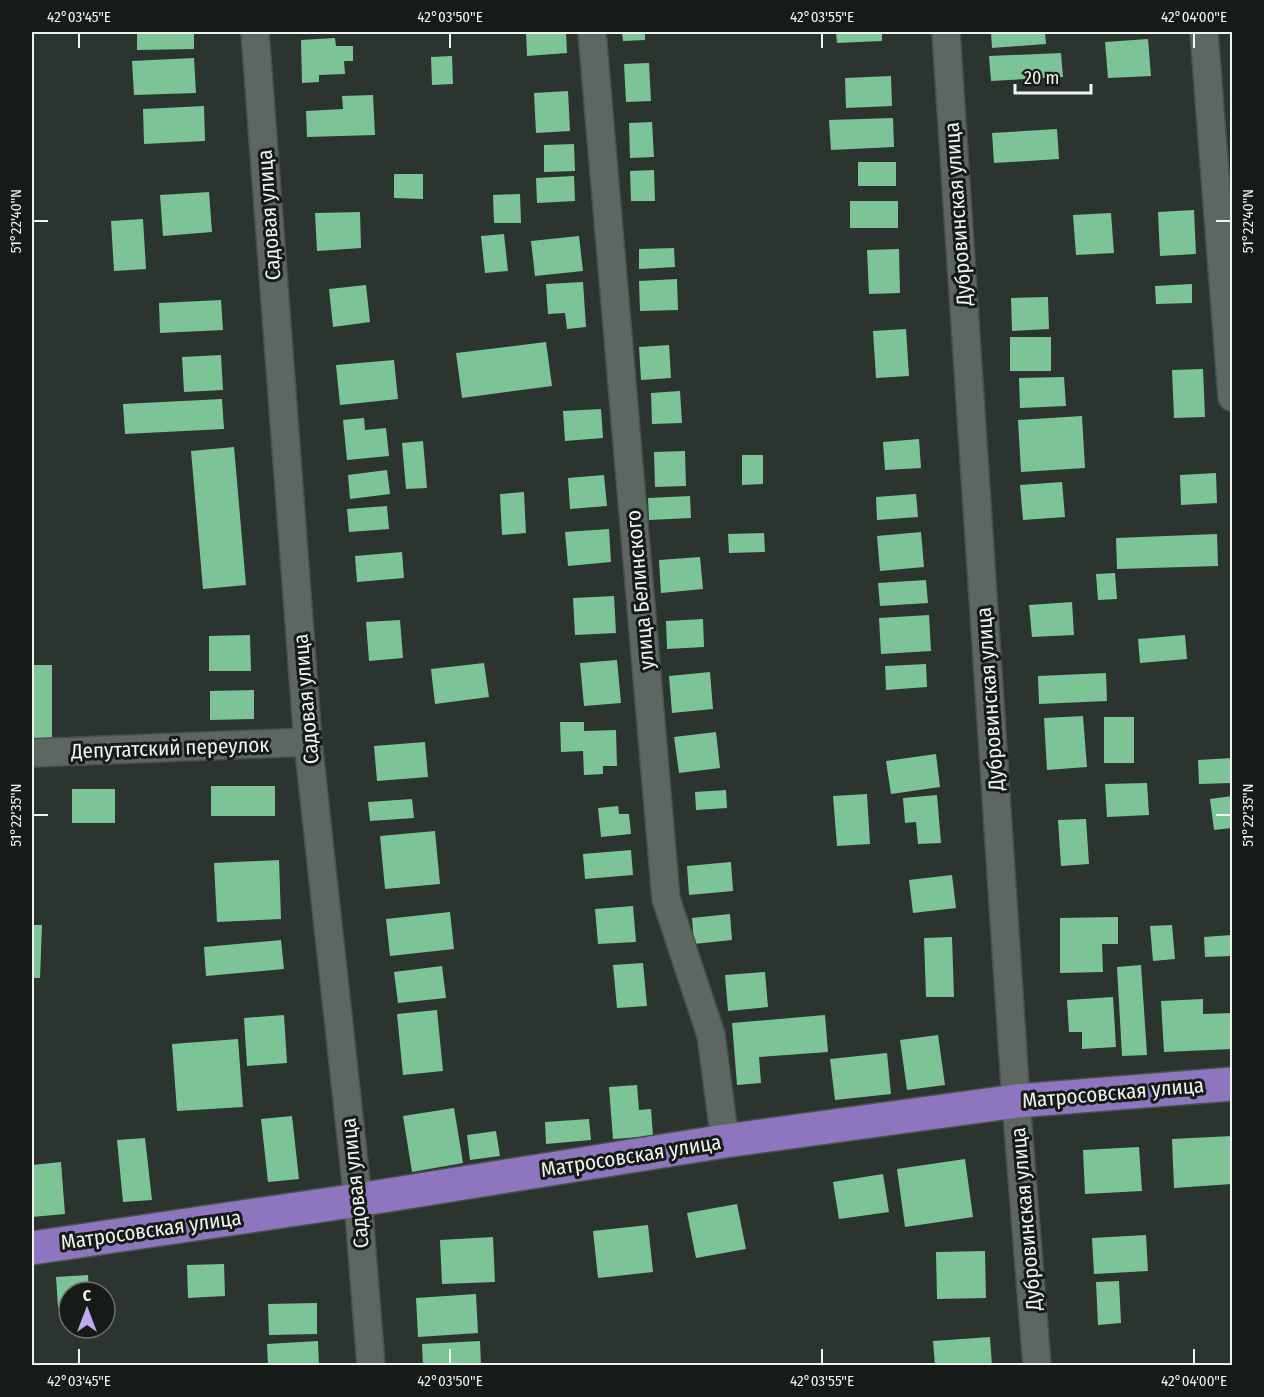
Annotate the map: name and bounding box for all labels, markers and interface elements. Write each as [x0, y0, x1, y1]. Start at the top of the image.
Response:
text: 42°03'45"E [47, 8, 111, 26]
text: 42°03'50"E [417, 8, 483, 26]
text: 42°03'55"E [790, 8, 854, 26]
text: 42°04'00"E [1161, 8, 1227, 26]
scale bar [1015, 57, 1092, 95]
text: 20 m [1024, 67, 1059, 89]
street label: Дубровинская улица [939, 121, 977, 308]
street label: Садовая улица [251, 149, 287, 281]
text: 51°22'40"N [7, 189, 25, 253]
text: 51°22'40"N [1239, 189, 1257, 253]
street label: улица Белинского [620, 509, 660, 671]
street label: Дубровинская улица [971, 606, 1009, 793]
street label: Садовая улица [287, 633, 325, 765]
street label: Депутатский переулок [69, 732, 270, 764]
text: 51°22'35"N [7, 783, 25, 847]
text: 51°22'35"N [1239, 783, 1257, 847]
street label: Матросовская улица [1021, 1072, 1205, 1114]
street label: Садовая улица [335, 1117, 375, 1249]
street label: Дубровинская улица [1005, 1126, 1047, 1313]
street label: Матросовская улица [539, 1129, 723, 1183]
street label: Матросовская улица [59, 1204, 243, 1256]
north arrow [57, 1280, 117, 1340]
text: С [83, 1286, 92, 1305]
text: 42°03'45"E [47, 1372, 111, 1390]
text: 42°03'50"E [417, 1372, 483, 1390]
text: 42°03'55"E [790, 1372, 854, 1390]
text: 42°04'00"E [1161, 1372, 1227, 1390]

